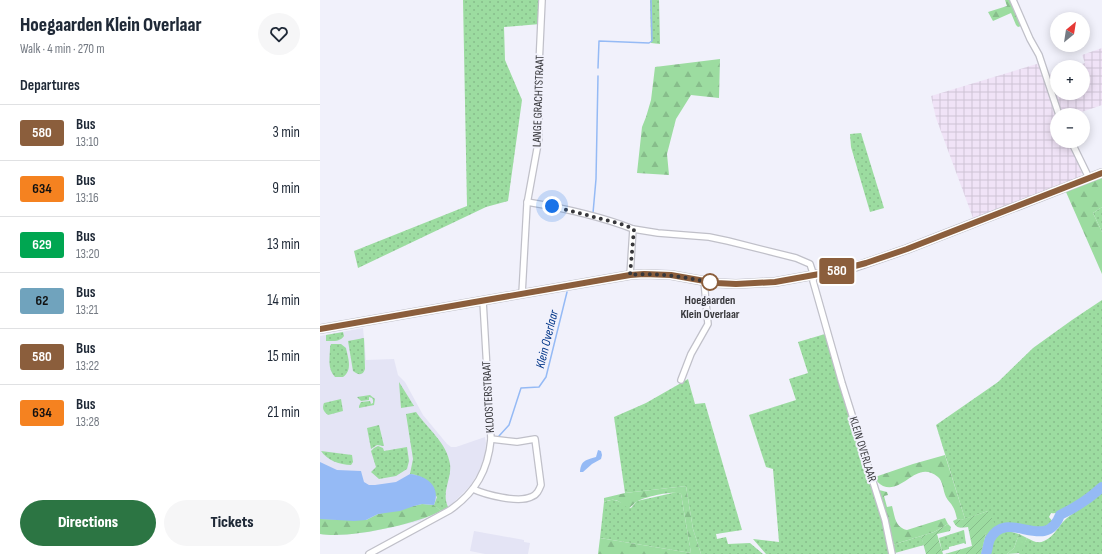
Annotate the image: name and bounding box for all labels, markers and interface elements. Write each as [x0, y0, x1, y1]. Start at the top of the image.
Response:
north arrow [1050, 12, 1090, 52]
map controls [1050, 12, 1090, 148]
button: heart [258, 13, 300, 55]
text: Hoegaarden Klein Overlaar [20, 14, 202, 37]
text: Walk · 4 min · 270 m [20, 41, 105, 57]
street label: LANGE GRACHTSTRAAT [529, 55, 548, 147]
button: + [1050, 60, 1090, 100]
text: Departures [20, 76, 80, 95]
button: − [1050, 108, 1090, 148]
text: Bus [76, 115, 95, 134]
text: 3 min [272, 123, 300, 142]
text: 580 [32, 124, 52, 141]
text: 13:10 [76, 134, 99, 150]
text: Bus [76, 171, 95, 190]
text: 9 min [272, 179, 300, 198]
text: 634 [32, 180, 52, 197]
text: 13:16 [76, 190, 99, 206]
your location [542, 196, 562, 216]
text: Bus [76, 227, 95, 246]
text: 13 min [267, 235, 300, 254]
text: 629 [32, 236, 52, 253]
text: 13:20 [76, 246, 100, 262]
line badge: 580 [814, 258, 860, 284]
text: 580 [827, 262, 847, 279]
marker: Hoegaarden Klein Overlaar [701, 273, 719, 291]
text: Bus [76, 283, 95, 302]
text: 14 min [267, 291, 300, 310]
text: 62 [36, 292, 48, 309]
place label: Hoegaarden Klein Overlaar [680, 293, 740, 322]
text: 13:21 [76, 302, 98, 318]
water label: Klein Overlaar [532, 307, 562, 370]
text: Bus [76, 339, 95, 358]
text: 15 min [268, 347, 300, 366]
text: 580 [32, 348, 52, 365]
text: 13:22 [76, 358, 99, 374]
street label: KLOOSTERSTRAAT [479, 361, 498, 433]
text: Bus [76, 395, 95, 414]
text: 21 min [267, 403, 300, 422]
text: 634 [32, 404, 52, 421]
text: 13:28 [76, 414, 100, 430]
street label: KLEIN OVERLAAR [845, 415, 880, 484]
button: Directions [20, 500, 156, 546]
button: Tickets [164, 500, 300, 546]

